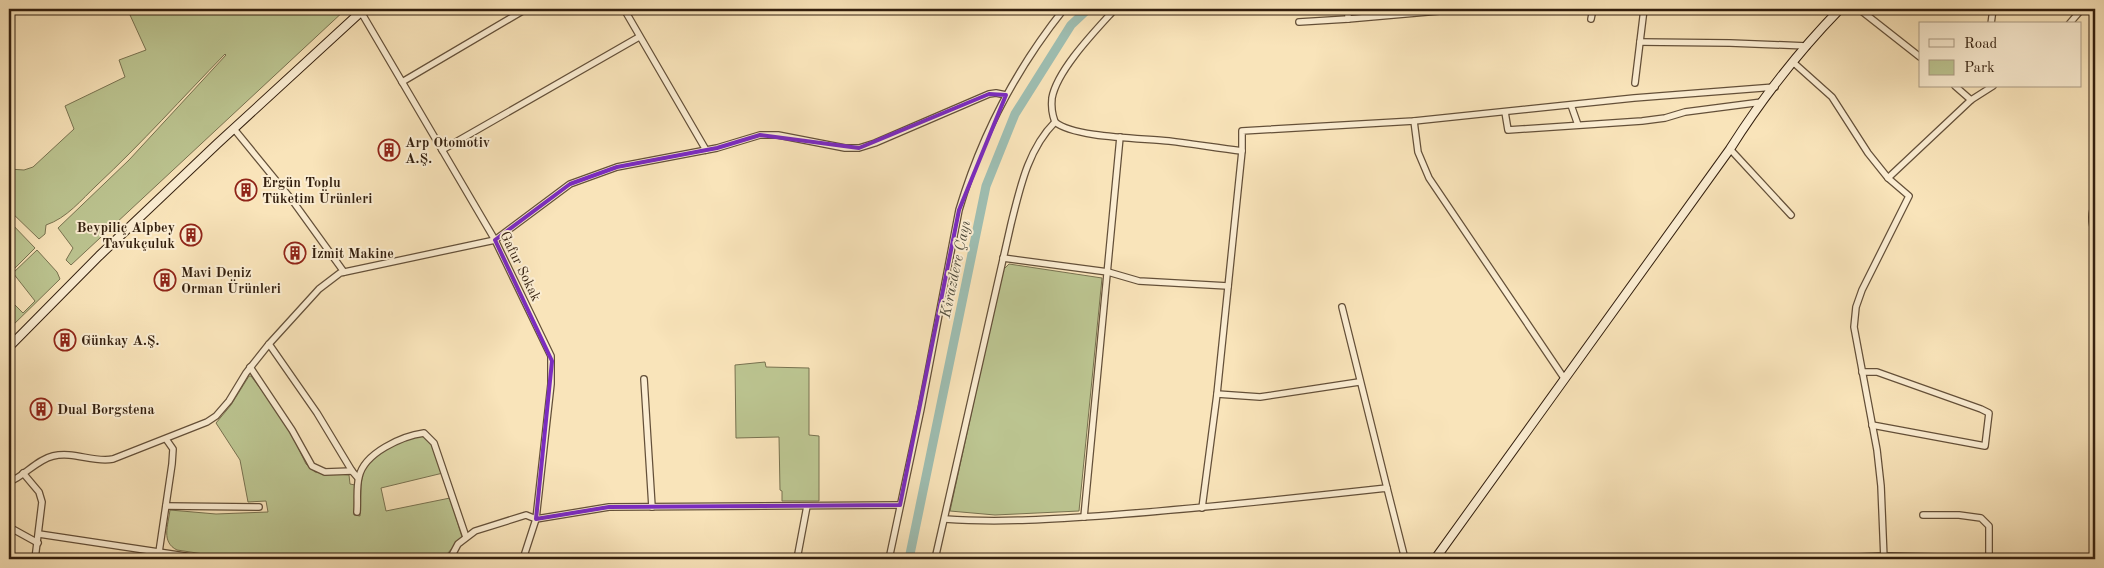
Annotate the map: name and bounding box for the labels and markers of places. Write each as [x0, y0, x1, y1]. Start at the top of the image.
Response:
place label: Arp Otomotiv A.Ş. [405, 136, 490, 166]
building icon: Arp Otomotiv A.Ş. [377, 138, 401, 162]
place label: Ergün Toplu Tüketim Ürünleri [262, 176, 372, 206]
building icon: Ergün Toplu Tüketim Ürünleri [234, 178, 258, 202]
place label: Beypiliç Alpbey Tavukçuluk [77, 221, 175, 251]
building icon: Beypiliç Alpbey Tavukçuluk [179, 223, 203, 247]
building icon: İzmit Makine [283, 241, 307, 265]
place label: İzmit Makine [311, 245, 394, 261]
place label: Mavi Deniz Orman Ürünleri [181, 266, 281, 296]
building icon: Mavi Deniz Orman Ürünleri [153, 268, 177, 292]
building icon: Günkay A.Ş. [53, 328, 77, 352]
place label: Günkay A.Ş. [81, 334, 160, 348]
building icon: Dual Borgstena [29, 397, 53, 421]
place label: Dual Borgstena [57, 403, 155, 417]

